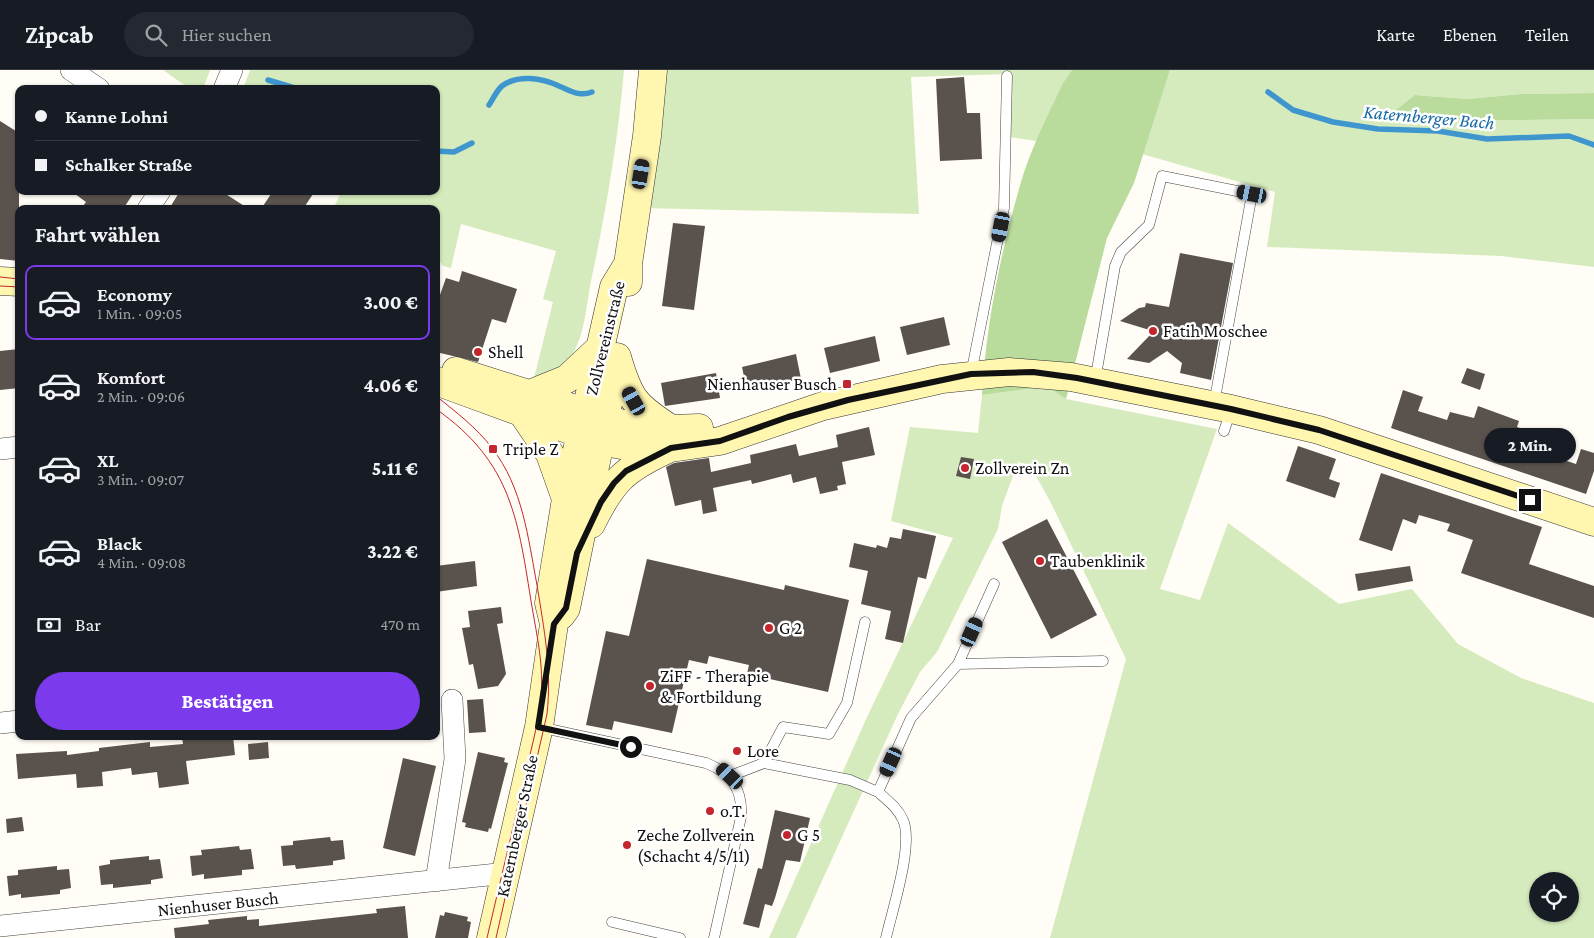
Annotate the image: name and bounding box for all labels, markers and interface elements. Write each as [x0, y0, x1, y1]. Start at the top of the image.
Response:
search box [124, 12, 474, 57]
text: Zipcab [25, 21, 94, 48]
icon: search [142, 21, 170, 49]
text: Hier suchen [182, 24, 272, 45]
text: Karte [1376, 25, 1415, 45]
text: Ebenen [1443, 25, 1497, 45]
text: Teilen [1525, 25, 1569, 45]
water label: Katernberger Bach [1363, 101, 1495, 133]
text: Kanne Lohni [65, 106, 168, 127]
text: Schalker Straße [65, 154, 192, 175]
car [631, 158, 650, 190]
car [1235, 184, 1268, 204]
car [990, 211, 1011, 243]
text: Fahrt wählen [35, 222, 160, 247]
street label: Zollvereinstraße [581, 279, 629, 397]
icon: car [37, 280, 82, 325]
text: Economy [97, 284, 172, 305]
text: 3.00 € [363, 292, 418, 313]
text: 1 Min. · 09:05 [97, 305, 182, 322]
place label: Fatih Moschee [1163, 321, 1267, 341]
marker: Fatih Moschee [1147, 325, 1159, 337]
place label: Shell [488, 342, 524, 362]
marker: Shell [472, 346, 484, 358]
icon: car [37, 363, 82, 408]
text: Komfort [97, 367, 165, 388]
place label: Nienhauser Busch [707, 374, 837, 394]
text: 4.06 € [364, 375, 418, 396]
marker: Nienhauser Busch [841, 378, 853, 390]
car [620, 384, 647, 418]
text: 2 Min. · 09:06 [97, 388, 185, 405]
callout: 2 Min. [1484, 428, 1576, 462]
text: 2 Min. [1508, 437, 1552, 454]
place label: Triple Z [503, 439, 559, 459]
marker: Triple Z [487, 443, 499, 455]
icon: car [37, 446, 82, 491]
text: XL [97, 450, 119, 471]
text: 5.11 € [372, 458, 418, 479]
place label: Zollverein Zn [975, 458, 1070, 478]
marker: Zollverein Zn [959, 462, 971, 474]
text: 3 Min. · 09:07 [97, 471, 184, 488]
route end [1519, 489, 1541, 511]
icon: car [37, 529, 82, 574]
text: Black [97, 533, 142, 554]
text: 3.22 € [367, 541, 418, 562]
place label: Taubenklinik [1050, 551, 1145, 571]
text: 4 Min. · 09:08 [97, 554, 186, 571]
marker: Taubenklinik [1034, 555, 1046, 567]
icon: cash [35, 611, 63, 639]
text: Bar [75, 614, 101, 635]
car [959, 615, 984, 649]
text: 470 m [380, 616, 420, 633]
place label: G 2 [779, 618, 802, 638]
marker: G 2 [763, 622, 775, 634]
place label: ZiFF - Therapie & Fortbildung [660, 666, 769, 707]
button: Bestätigen [35, 672, 420, 730]
marker: ZiFF - Therapie & Fortbildung [644, 680, 656, 692]
route start [620, 736, 642, 758]
place label: Lore [747, 741, 779, 761]
marker: Lore [731, 745, 743, 757]
car [878, 745, 903, 779]
street label: Katernberger Straße [492, 753, 542, 899]
car [713, 760, 746, 792]
place label: o.T. [720, 801, 745, 821]
marker: o.T. [704, 805, 716, 817]
place label: Zeche Zollverein (Schacht 4/5/11) [637, 825, 755, 867]
place label: G 5 [797, 825, 820, 845]
marker: G 5 [781, 829, 793, 841]
marker: Zeche Zollverein (Schacht 4/5/11) [621, 839, 633, 851]
map controls [1529, 872, 1579, 922]
button: locate [1529, 872, 1579, 922]
street label: Nienhuser Busch [156, 888, 280, 920]

